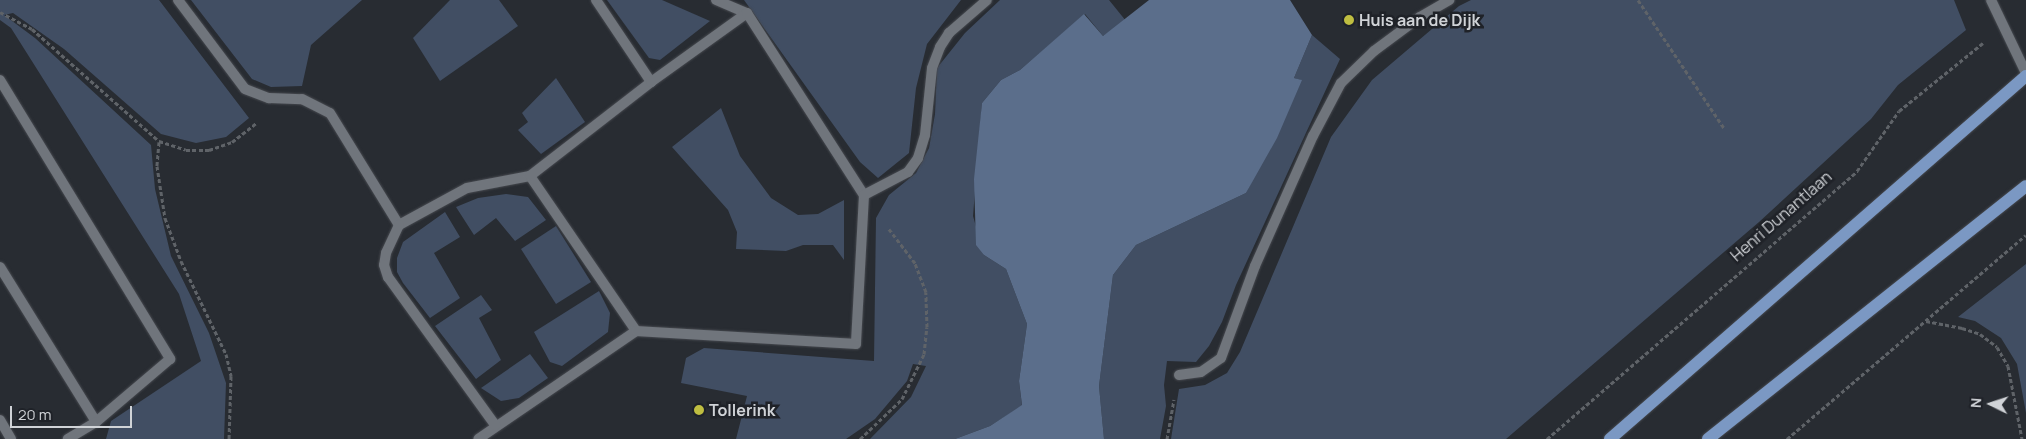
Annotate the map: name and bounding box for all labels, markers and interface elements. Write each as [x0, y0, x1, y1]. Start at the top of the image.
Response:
place label: Huis aan de Dijk [1359, 10, 1480, 30]
marker: Huis aan de Dijk [1343, 14, 1355, 26]
street label: Henri Dunantlaan [1726, 167, 1836, 265]
north arrow [1966, 379, 2016, 429]
scale bar [12, 396, 135, 428]
text: N [1966, 397, 1985, 409]
place label: Tollerink [709, 400, 775, 420]
text: 20 m [18, 404, 51, 425]
marker: Tollerink [693, 404, 705, 416]

